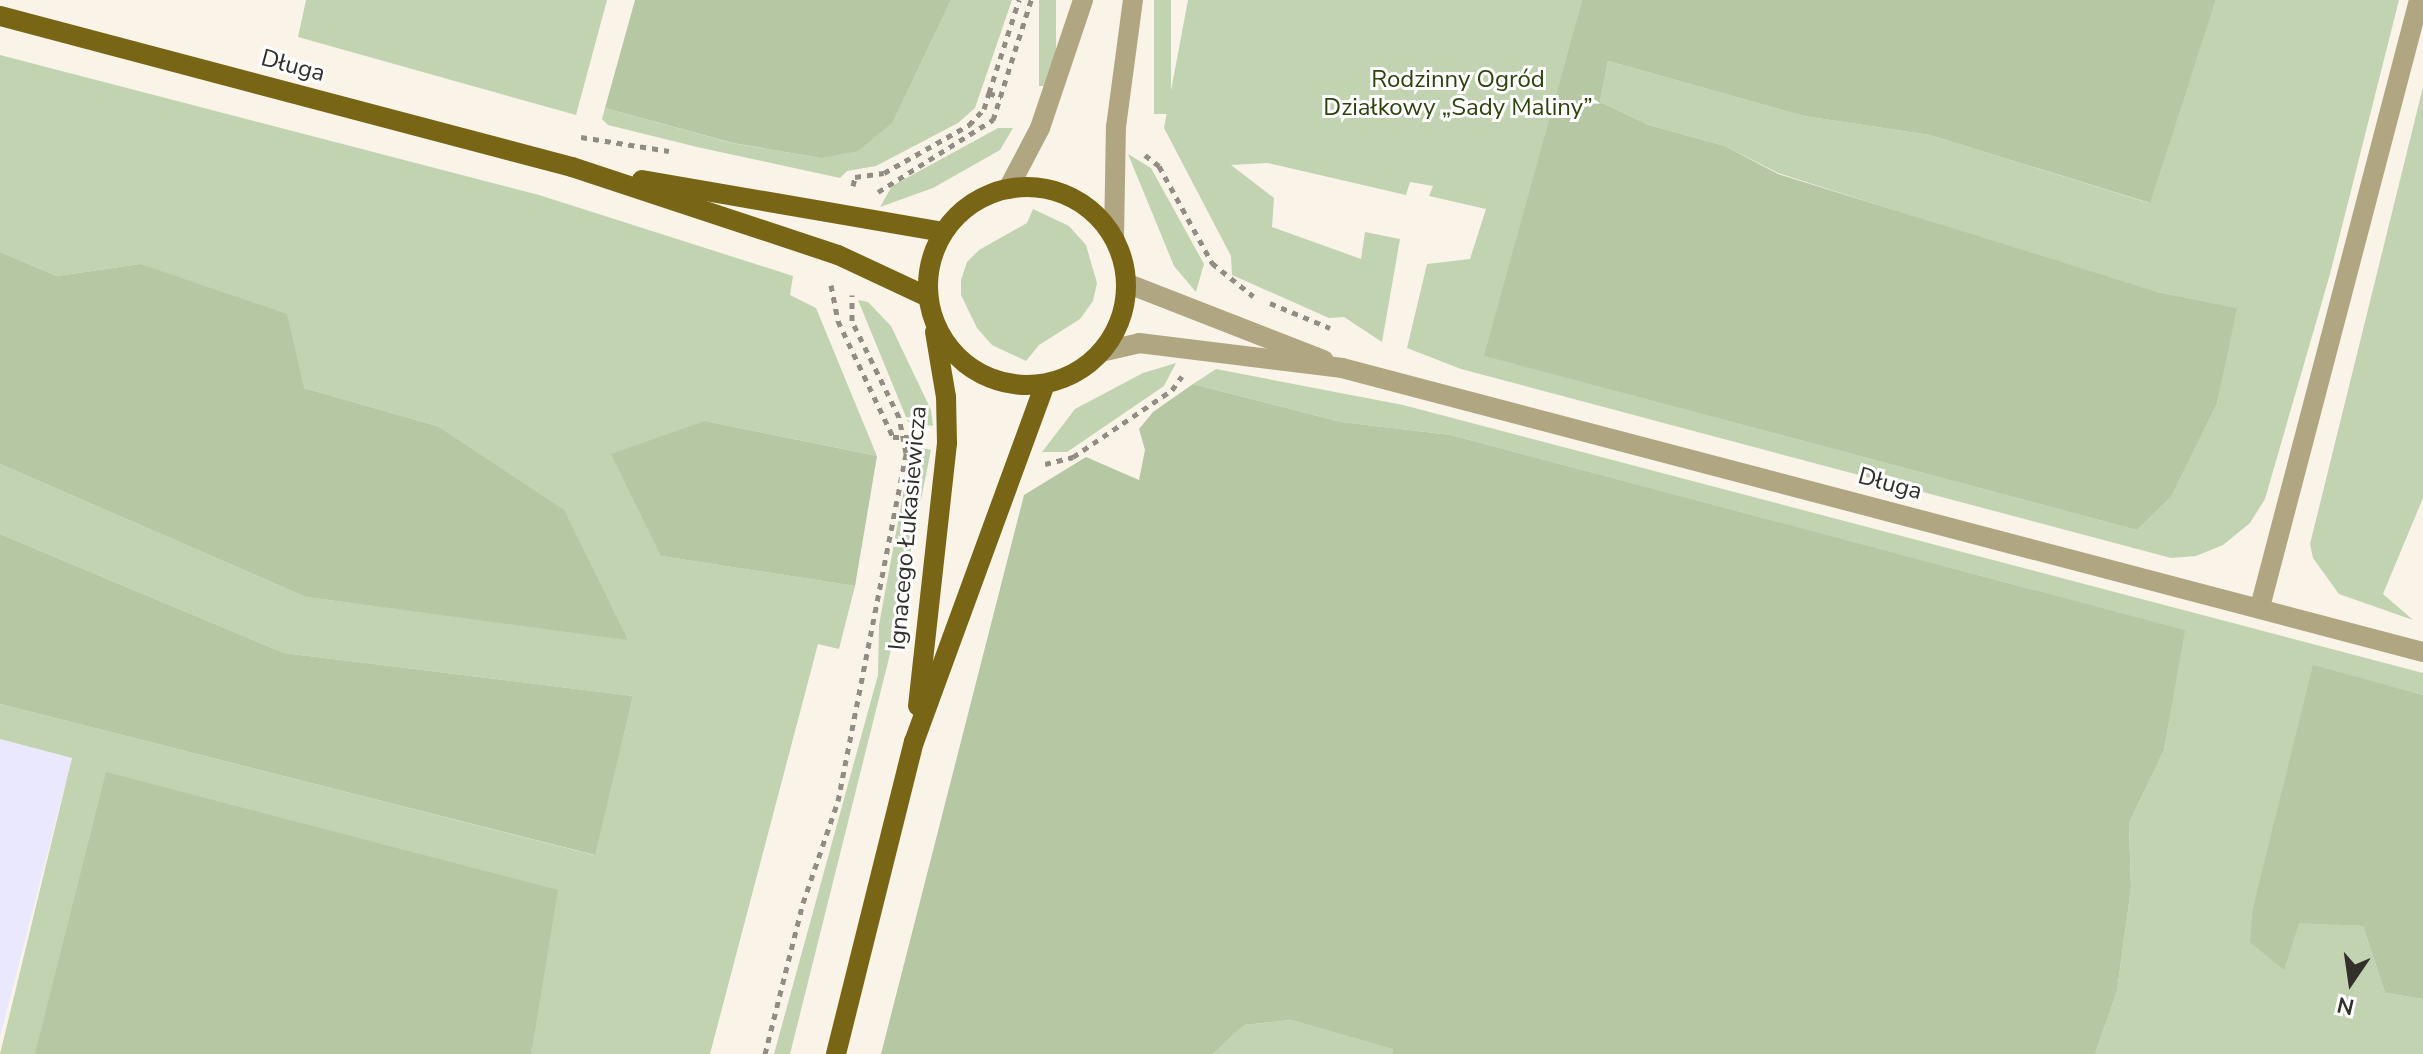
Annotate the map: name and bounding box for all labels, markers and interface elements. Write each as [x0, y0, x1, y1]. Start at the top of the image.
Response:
street label: Długa [258, 44, 328, 88]
park label: Rodzinny Ogród Działkowy „Sady Maliny” [1323, 66, 1593, 122]
street label: Ignacego Łukasiewicza [883, 405, 933, 651]
street label: Długa [1855, 462, 1925, 506]
north arrow [2311, 942, 2391, 1022]
text: N [2334, 989, 2357, 1022]

